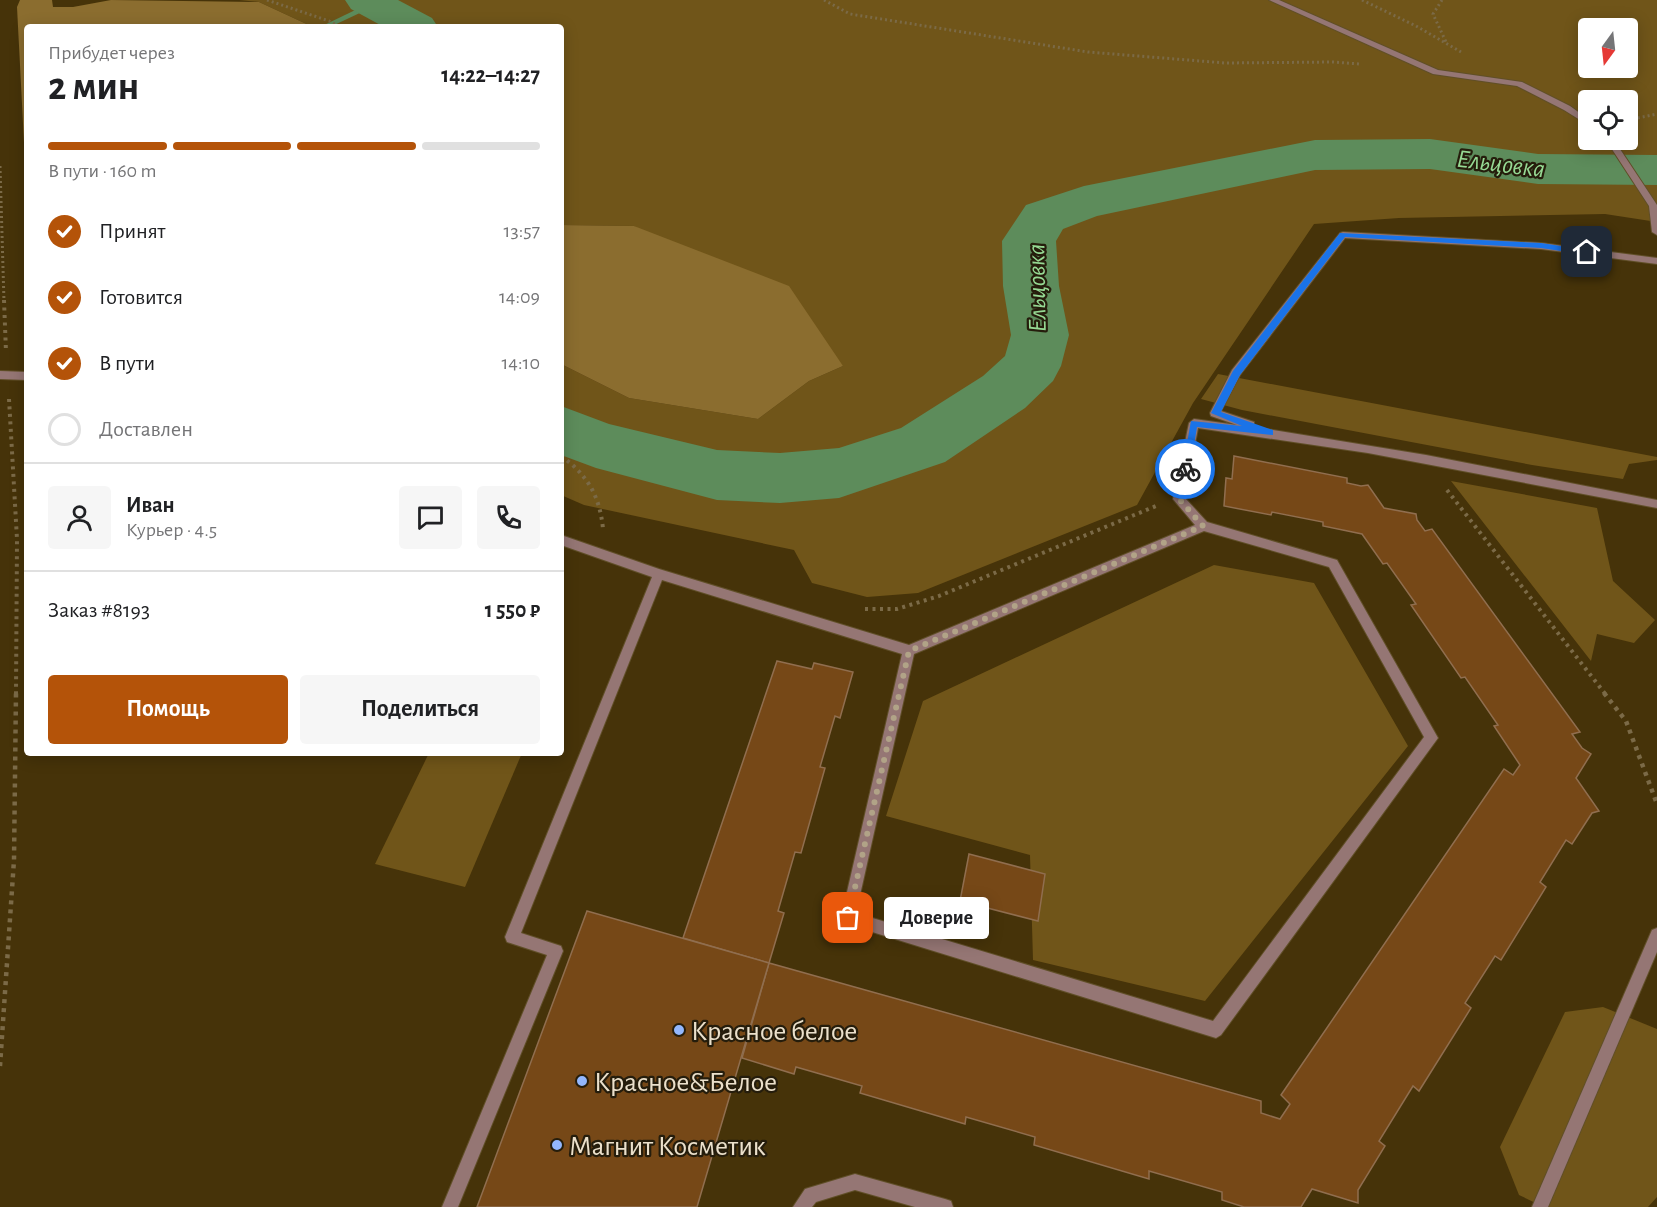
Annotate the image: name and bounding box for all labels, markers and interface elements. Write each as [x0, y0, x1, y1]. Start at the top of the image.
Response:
north arrow [1578, 18, 1638, 78]
map controls [1578, 18, 1638, 150]
text: Прибудет через [48, 43, 175, 63]
text: 14:22–14:27 [441, 64, 540, 86]
text: 2 мин [48, 68, 139, 107]
button: locate [1578, 90, 1638, 150]
water label: Ельцовка [1455, 146, 1546, 182]
text: В пути · 160 m [48, 161, 156, 181]
icon: check [48, 215, 81, 248]
text: Принят [99, 220, 165, 242]
text: 13:57 [504, 221, 540, 241]
pin [1561, 226, 1612, 277]
icon: home [1570, 235, 1603, 268]
water label: Ельцовка [1023, 244, 1051, 332]
icon: check [48, 281, 81, 314]
text: Готовится [99, 286, 183, 308]
text: 14:09 [499, 287, 540, 307]
icon: check [48, 347, 81, 380]
text: В пути [99, 352, 155, 374]
text: 14:10 [501, 353, 540, 373]
text: Доставлен [99, 418, 193, 440]
courier [1155, 439, 1215, 499]
icon: bike [1169, 453, 1202, 486]
button: person [48, 486, 111, 549]
button: chat [399, 486, 462, 549]
button: phone [477, 486, 540, 549]
text: Иван [126, 494, 175, 516]
text: Курьер · 4.5 [126, 520, 217, 540]
text: Заказ #8193 [48, 599, 150, 621]
text: 1 550 ₽ [485, 599, 540, 621]
button: Помощь [48, 675, 288, 744]
button: Поделиться [300, 675, 540, 744]
pin [822, 892, 873, 943]
callout: Доверие [884, 897, 989, 939]
icon: bag [831, 901, 864, 934]
text: Доверие [900, 908, 973, 928]
place label: Красное белое [691, 1018, 857, 1046]
marker: Красное белое [672, 1023, 686, 1037]
place label: Красное&Белое [594, 1069, 777, 1097]
marker: Красное&Белое [575, 1074, 589, 1088]
place label: Магнит Косметик [569, 1133, 766, 1161]
marker: Магнит Косметик [550, 1138, 564, 1152]

